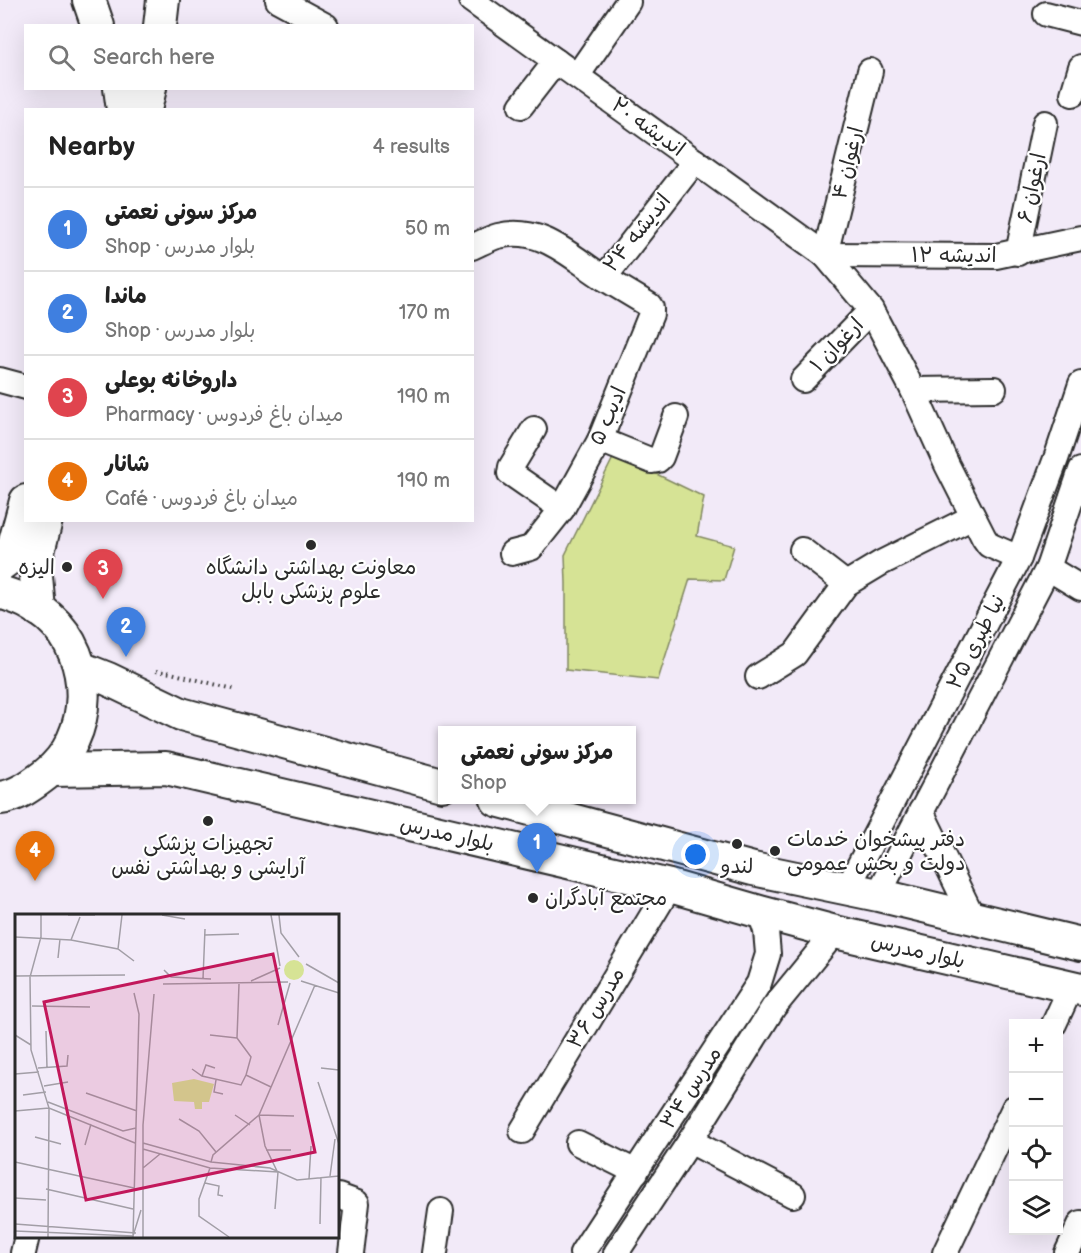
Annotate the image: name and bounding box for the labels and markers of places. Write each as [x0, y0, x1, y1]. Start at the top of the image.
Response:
marker: معاونت بهداشتی دانشگاه علوم پزشکی بابل [304, 538, 318, 552]
pin: 3 [84, 550, 122, 599]
place label: الیزه [18, 555, 55, 580]
place label: معاونت بهداشتی دانشگاه علوم پزشکی بابل [206, 555, 416, 607]
marker: الیزه [60, 560, 74, 574]
pin: 2 [106, 608, 146, 657]
marker: تجهیزات پزشکی آرایشی و بهداشتی نفس [201, 814, 215, 828]
pin: 1 [518, 824, 556, 873]
place label: دفتر پیشخوان خدمات دولت و بخش عمومی [787, 827, 965, 877]
place label: تجهیزات پزشکی آرایشی و بهداشتی نفس [111, 831, 306, 881]
pin: 4 [15, 832, 54, 881]
marker: لندو [730, 837, 744, 851]
marker: دفتر پیشخوان خدمات دولت و بخش عمومی [768, 844, 782, 858]
place label: لندو [720, 854, 753, 879]
place label: مجتمع آبادگران [545, 886, 667, 913]
marker: مجتمع آبادگران [526, 891, 540, 905]

